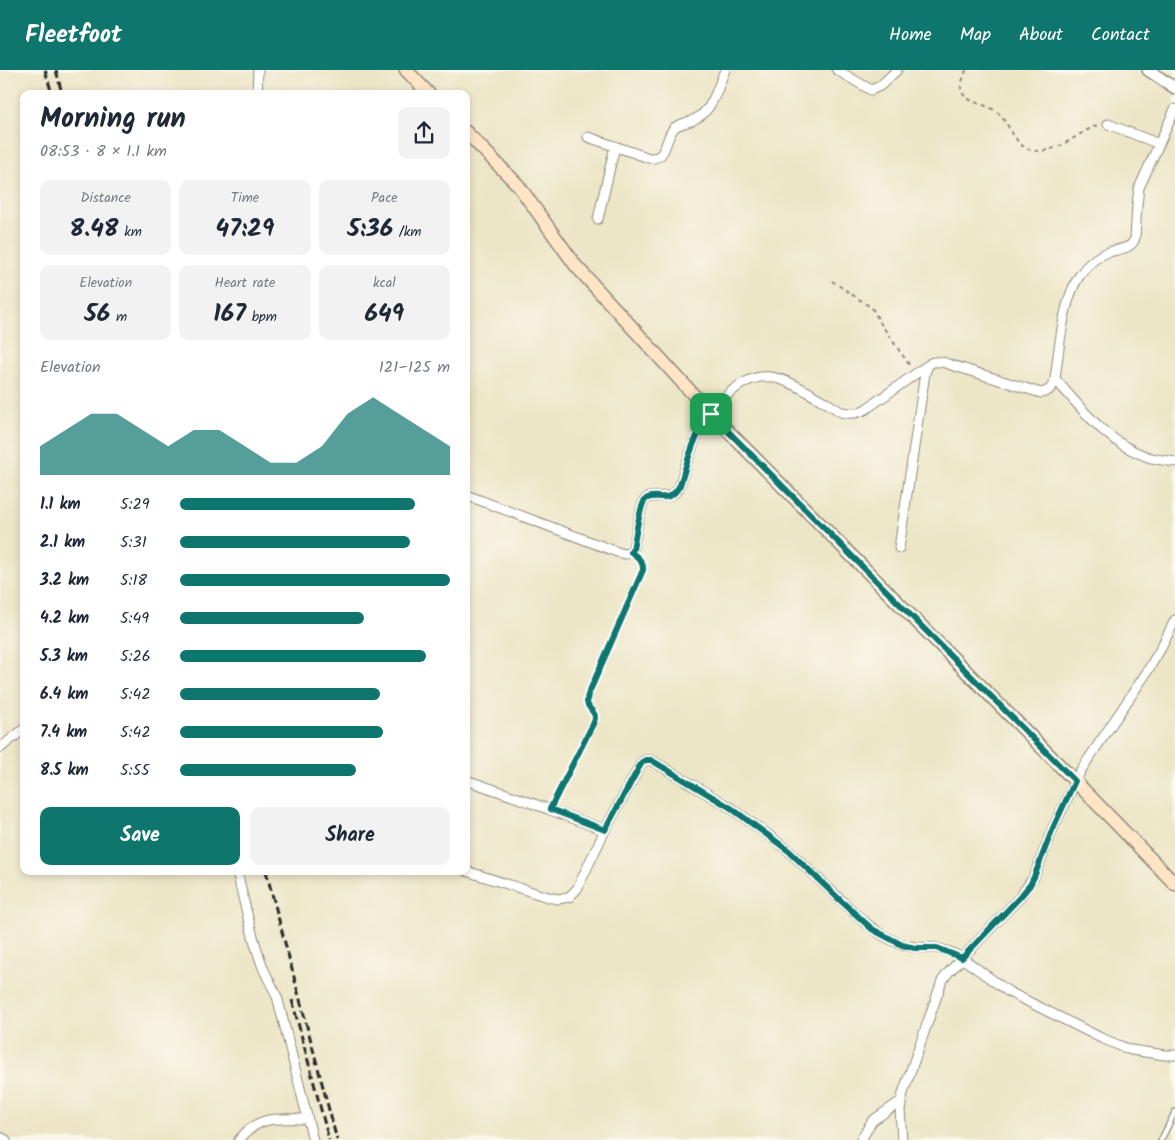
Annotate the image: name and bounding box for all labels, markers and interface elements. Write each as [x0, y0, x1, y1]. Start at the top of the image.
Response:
text: Fleetfoot [25, 16, 122, 55]
text: Home [889, 21, 932, 50]
text: Map [960, 21, 991, 50]
text: About [1019, 21, 1063, 50]
text: Contact [1091, 21, 1150, 50]
text: Morning run [40, 97, 186, 142]
button: share [398, 107, 450, 159]
text: 08:53 · 8 × 1.1 km [40, 139, 167, 164]
text: Distance [81, 187, 131, 209]
text: Time [231, 187, 259, 209]
text: Pace [371, 187, 398, 209]
text: 8.48 [69, 209, 119, 249]
text: 47:29 [216, 209, 274, 249]
text: 5:36 [347, 209, 393, 249]
text: km [119, 221, 142, 243]
text: /km [393, 221, 421, 243]
text: Elevation [79, 272, 132, 294]
text: Heart rate [215, 272, 275, 294]
text: kcal [373, 272, 396, 294]
text: 56 [84, 294, 110, 334]
text: 167 [213, 294, 246, 334]
text: 649 [364, 294, 404, 334]
text: m [110, 306, 127, 328]
text: bpm [246, 306, 277, 328]
text: Elevation [40, 355, 101, 380]
text: 121–125 m [379, 355, 450, 380]
pin [690, 393, 732, 435]
icon: arrive [697, 400, 725, 428]
text: 1.1 km [40, 492, 81, 517]
text: 5:29 [120, 492, 150, 517]
text: 2.1 km [40, 530, 85, 555]
text: 5:31 [120, 530, 147, 555]
text: 3.2 km [40, 568, 89, 593]
text: 5:18 [120, 568, 147, 593]
text: 4.2 km [40, 606, 89, 631]
text: 5:49 [120, 606, 149, 631]
text: 5.3 km [40, 644, 88, 669]
text: 5:26 [120, 644, 151, 669]
text: 6.4 km [40, 682, 88, 707]
text: 5:42 [120, 682, 151, 707]
text: 7.4 km [40, 720, 87, 745]
text: 5:42 [120, 720, 151, 745]
text: 8.5 km [40, 758, 88, 783]
text: 5:55 [120, 758, 150, 783]
button: Save [40, 807, 240, 865]
button: Share [250, 807, 450, 865]

